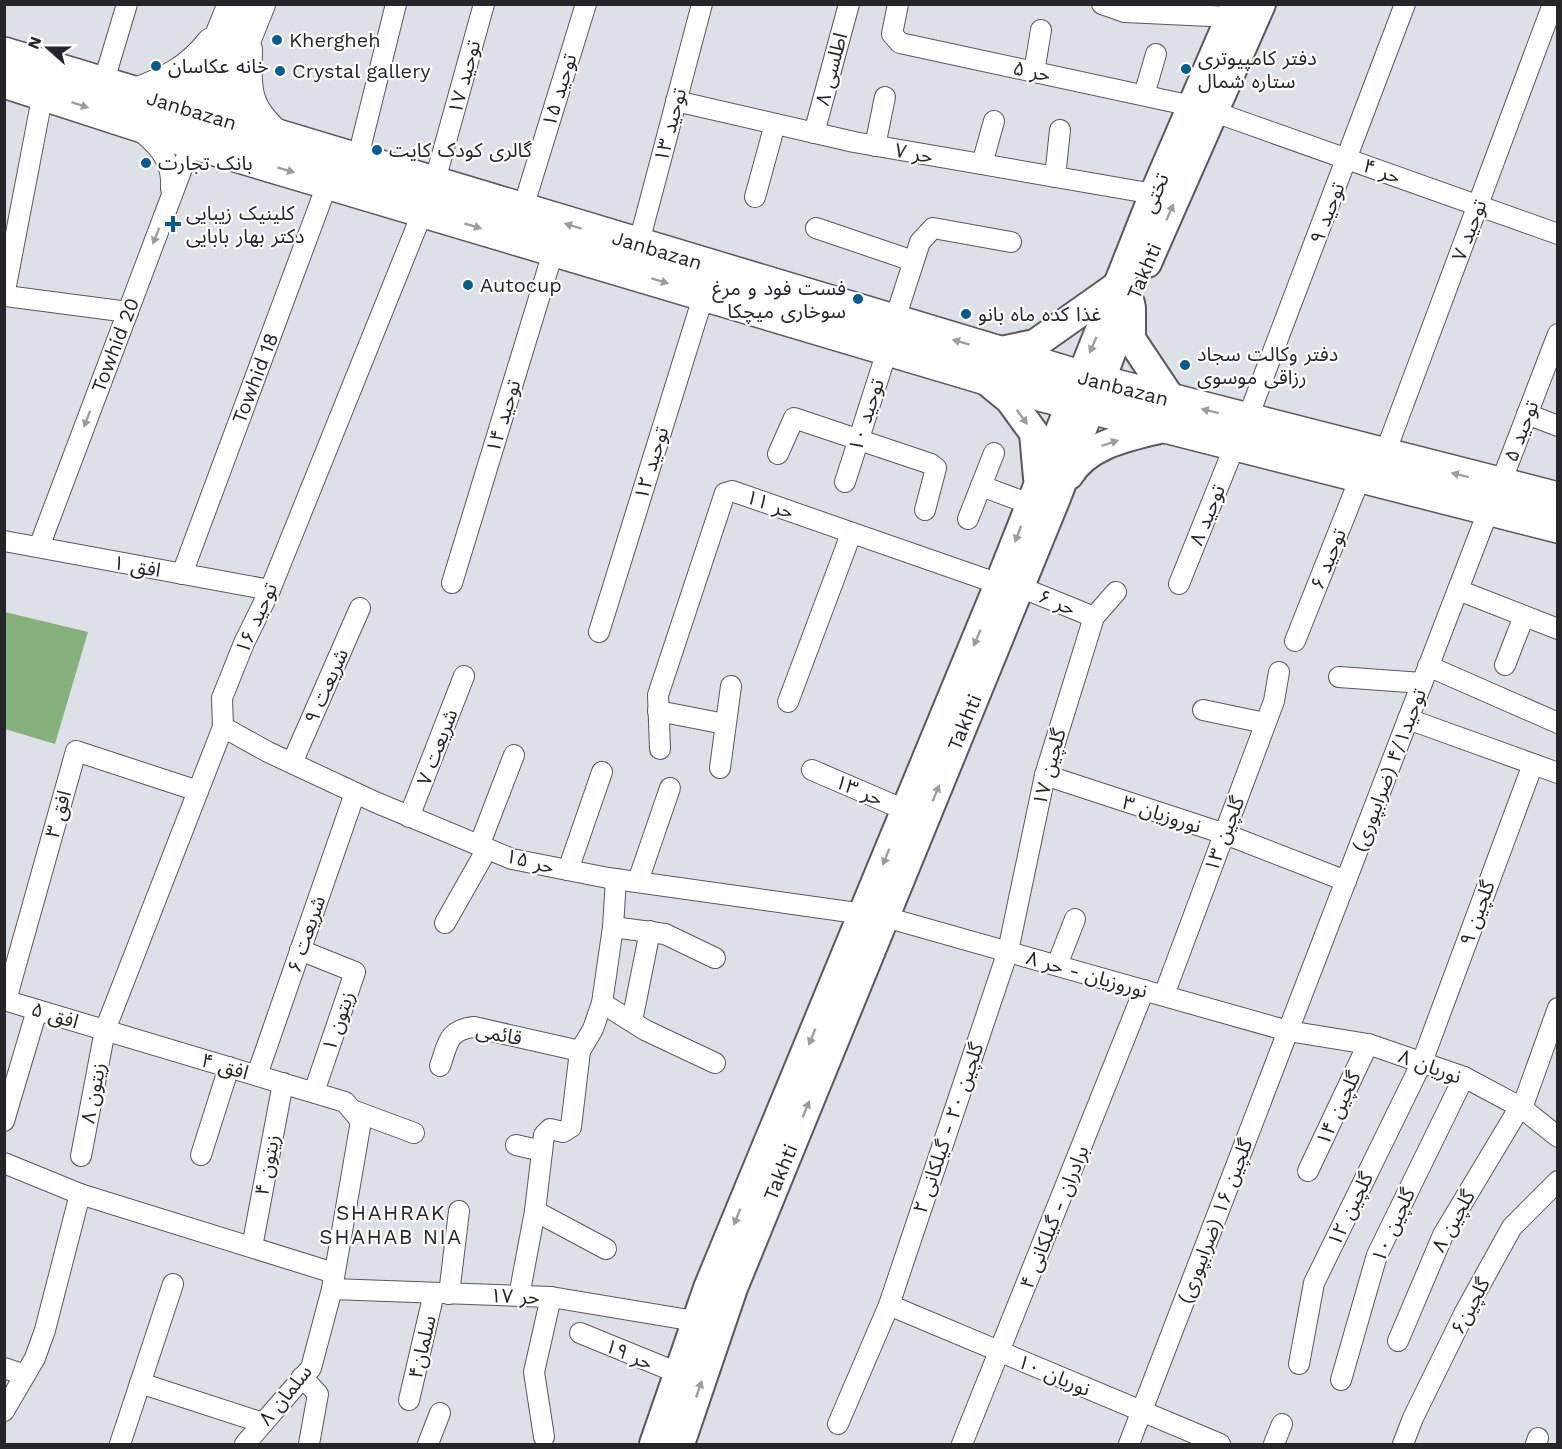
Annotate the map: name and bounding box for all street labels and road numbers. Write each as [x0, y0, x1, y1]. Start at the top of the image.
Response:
street label: اطلسی ۸ [810, 30, 852, 108]
street label: توحید ۱۷ [443, 38, 485, 116]
street label: توحید ۱۵ [537, 51, 581, 129]
street label: حر ۵ [1011, 55, 1053, 87]
street label: Janbazan [144, 85, 240, 135]
street label: توحید ۱۳ [649, 86, 691, 164]
street label: حر ۷ [893, 138, 935, 168]
street label: حر ۴ [1360, 153, 1404, 189]
street label: تختی [1136, 169, 1174, 216]
street label: توحید ۹ [1304, 179, 1350, 247]
street label: توحید ۷ [1446, 196, 1492, 264]
street label: Janbazan [609, 225, 705, 275]
street label: Takhti [1121, 239, 1167, 303]
street label: Towhid 20 [86, 294, 144, 396]
street label: Towhid 18 [227, 329, 283, 427]
street label: Janbazan [1075, 365, 1171, 411]
street label: توحید ۱۰ [843, 376, 889, 454]
street label: توحید ۱۴ [481, 377, 525, 455]
street label: توحید ۵ [1498, 397, 1544, 465]
street label: توحید ۱۲ [629, 424, 673, 502]
street label: توحید ۸ [1184, 481, 1230, 549]
street label: حر ۱۱ [743, 484, 797, 524]
street label: توحید ۶ [1305, 525, 1351, 593]
street label: افق ۱ [111, 550, 163, 583]
street label: توحید ۱۶ [230, 579, 282, 657]
street label: حر ۶ [1035, 584, 1079, 620]
street label: شریعت ۹ [299, 645, 353, 727]
street label: توحید۴/۱ (ضرابپوری) [1347, 685, 1432, 855]
street label: Takhti [942, 691, 987, 754]
street label: شریعت ۷ [412, 706, 462, 788]
street label: گلچین ۱۷ [1027, 725, 1072, 808]
street label: حر ۱۳ [832, 769, 886, 811]
street label: افق ۳ [40, 788, 77, 841]
street label: نوروزیان ۳ [1119, 790, 1205, 838]
street label: گلچین ۱۳ [1199, 792, 1251, 875]
street label: حر ۱۵ [503, 843, 557, 879]
street label: گلچین ۹ [1454, 877, 1501, 949]
street label: شریعت ۶ [282, 892, 330, 976]
street label: نوروزیان - حر ۸ [1024, 945, 1150, 1003]
street label: زیتون ۱ [317, 988, 359, 1054]
street label: افق ۵ [28, 996, 82, 1034]
street label: قائمی [474, 1018, 524, 1050]
street label: گلچین ۲۰ - گیلکانی ۲ [908, 1039, 990, 1217]
street label: نوریان ۸ [1395, 1044, 1465, 1088]
street label: افق ۴ [198, 1047, 252, 1085]
street label: زیتون ۸ [75, 1060, 111, 1126]
street label: گلچین ۱۴ [1310, 1067, 1367, 1149]
street label: زیتون ۴ [249, 1132, 285, 1198]
street label: گلچین ۱۶ (ضرابپوری) [1173, 1134, 1259, 1307]
street label: Takhti [758, 1140, 803, 1204]
street label: برادران - گیلکانی ۴ [1014, 1142, 1094, 1292]
street label: گلچین ۱۲ [1322, 1168, 1379, 1250]
street label: گلچین ۱۰ [1366, 1183, 1421, 1266]
street label: گلچین ۸ [1426, 1185, 1481, 1257]
street label: گلچین۶ [1445, 1273, 1496, 1339]
street label: حر ۱۷ [490, 1283, 540, 1309]
street label: سلمان۴ [403, 1313, 441, 1381]
street label: حر ۱۹ [602, 1333, 656, 1375]
street label: نوریان ۱۰ [1014, 1349, 1094, 1401]
street label: سلمان ۸ [253, 1360, 317, 1430]

